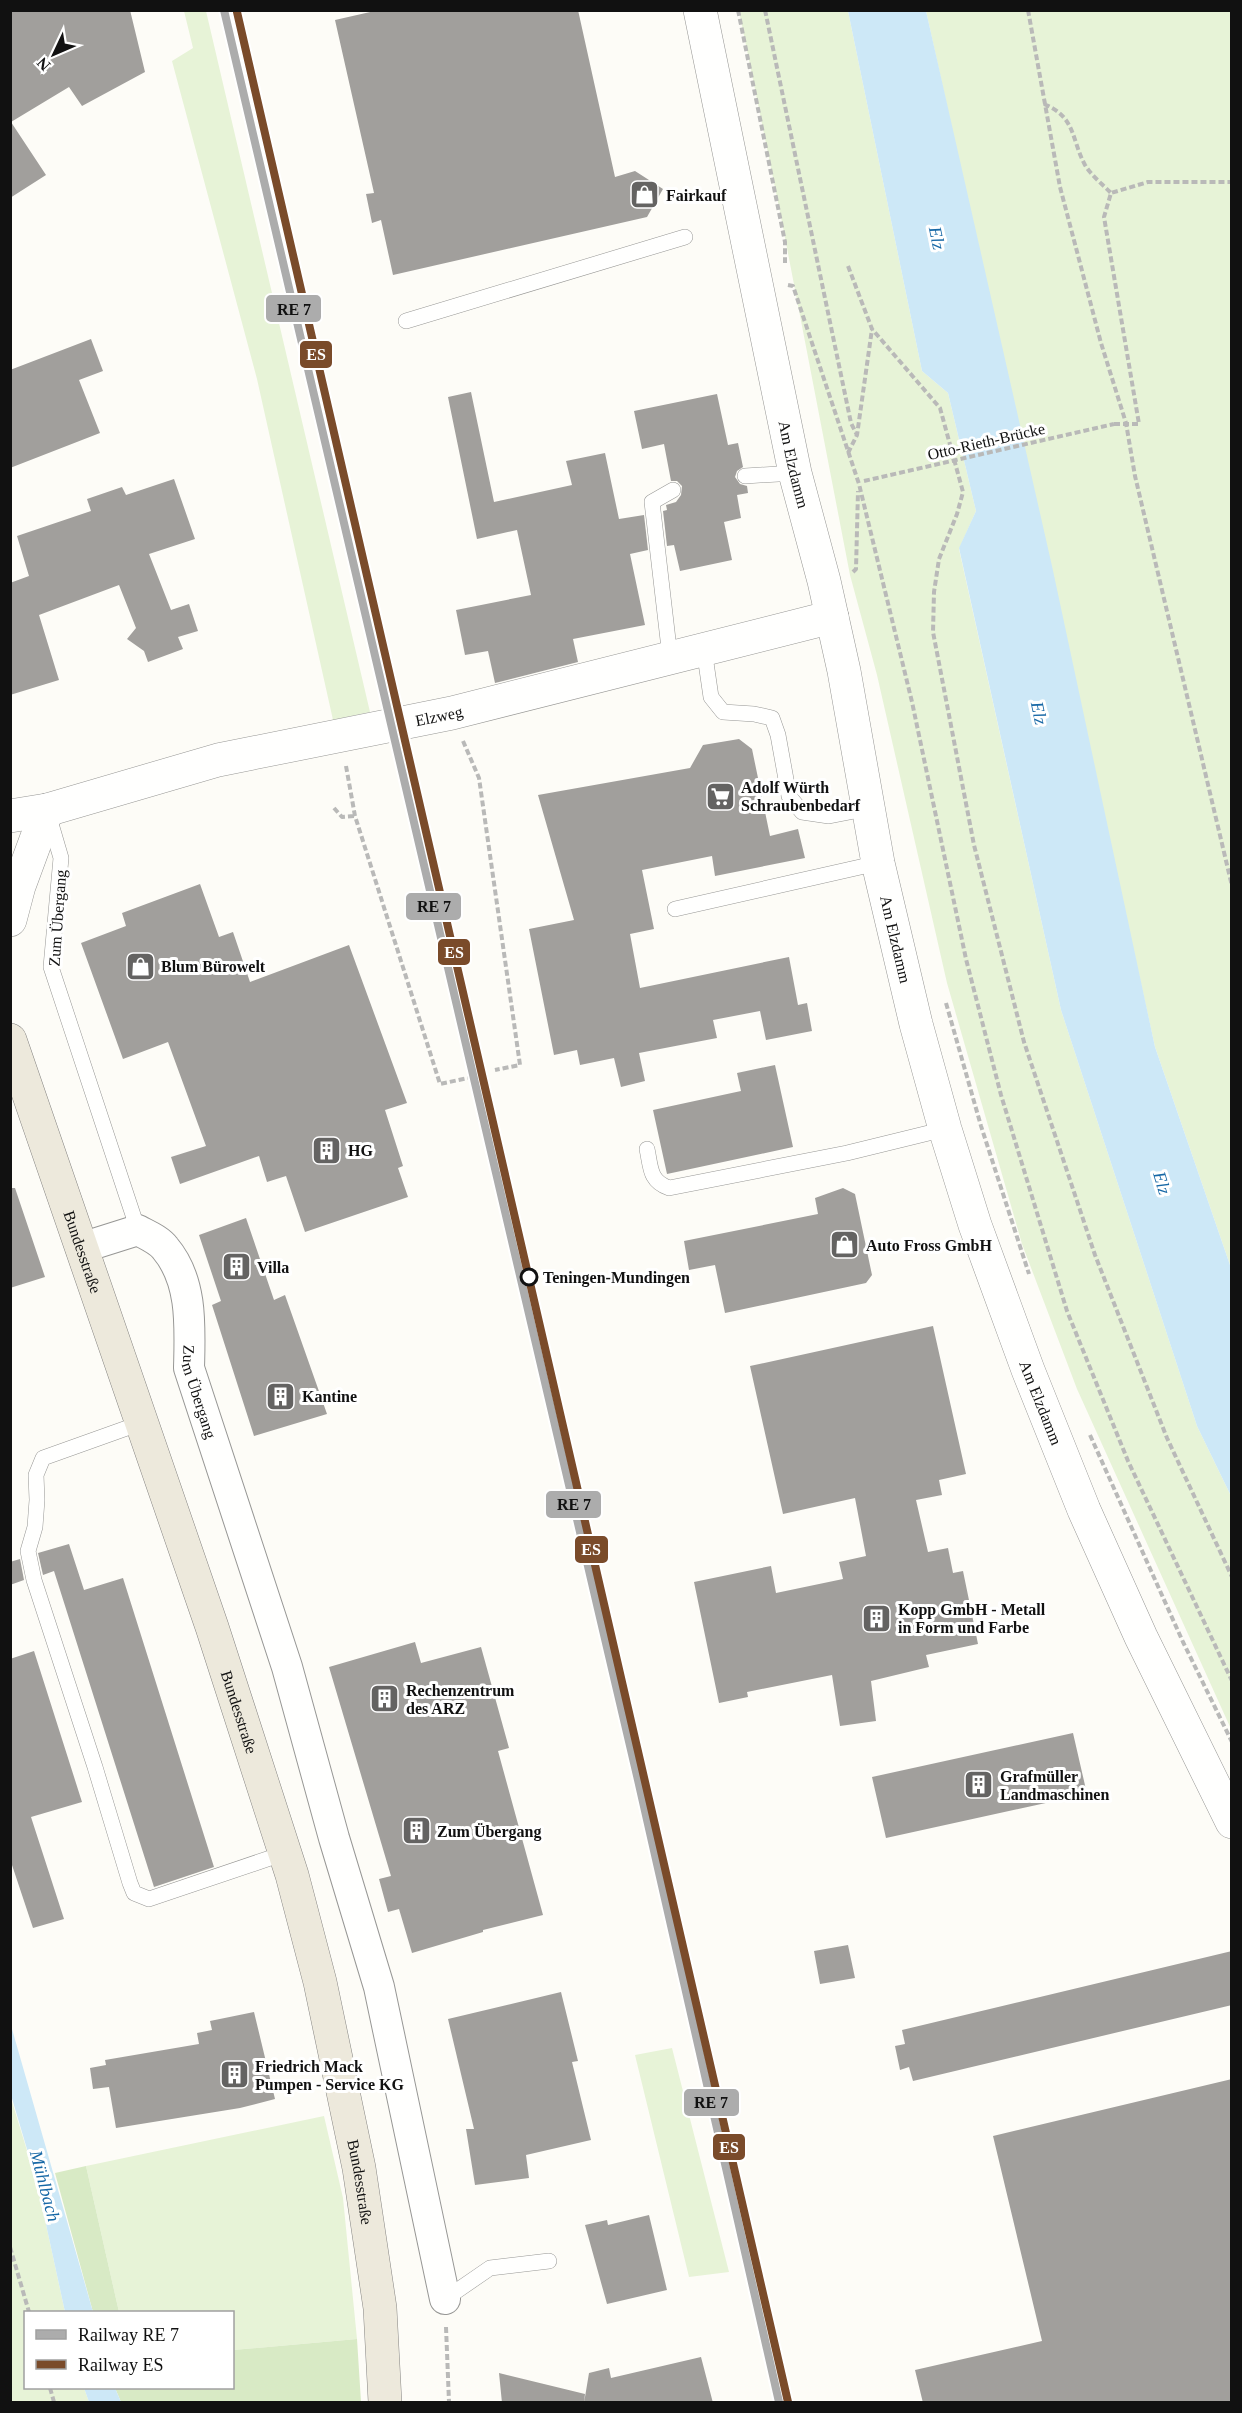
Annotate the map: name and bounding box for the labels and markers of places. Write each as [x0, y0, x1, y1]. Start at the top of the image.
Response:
shop icon: Fairkauf [629, 179, 661, 211]
place label: Fairkauf [666, 187, 727, 204]
place label: Adolf Würth Schraubenbedarf [741, 779, 861, 814]
supermarket icon: Adolf Würth Schraubenbedarf [704, 780, 736, 812]
shop icon: Blum Bürowelt [124, 950, 156, 982]
place label: Blum Bürowelt [161, 958, 266, 975]
building icon: HG [311, 1134, 343, 1166]
place label: HG [348, 1142, 373, 1159]
shop icon: Auto Fross GmbH [829, 1229, 861, 1261]
place label: Auto Fross GmbH [866, 1237, 992, 1254]
building icon: Villa [220, 1251, 252, 1283]
place label: Villa [257, 1259, 289, 1276]
marker: Teningen-Mundingen [520, 1268, 538, 1286]
place label: Teningen-Mundingen [543, 1269, 690, 1287]
building icon: Kantine [265, 1380, 297, 1412]
place label: Kantine [302, 1388, 357, 1405]
place label: Kopp GmbH - Metall in Form und Farbe [898, 1601, 1046, 1636]
building icon: Kopp GmbH - Metall in Form und Farbe [861, 1602, 893, 1634]
place label: Rechenzentrum des ARZ [406, 1682, 515, 1717]
building icon: Rechenzentrum des ARZ [369, 1683, 401, 1715]
place label: Grafmüller Landmaschinen [1000, 1768, 1109, 1803]
building icon: Grafmüller Landmaschinen [963, 1769, 995, 1801]
building icon: Zum Übergang [400, 1815, 432, 1847]
place label: Zum Übergang [437, 1823, 541, 1841]
place label: Friedrich Mack Pumpen - Service KG [255, 2058, 404, 2094]
building icon: Friedrich Mack Pumpen - Service KG [218, 2059, 250, 2091]

